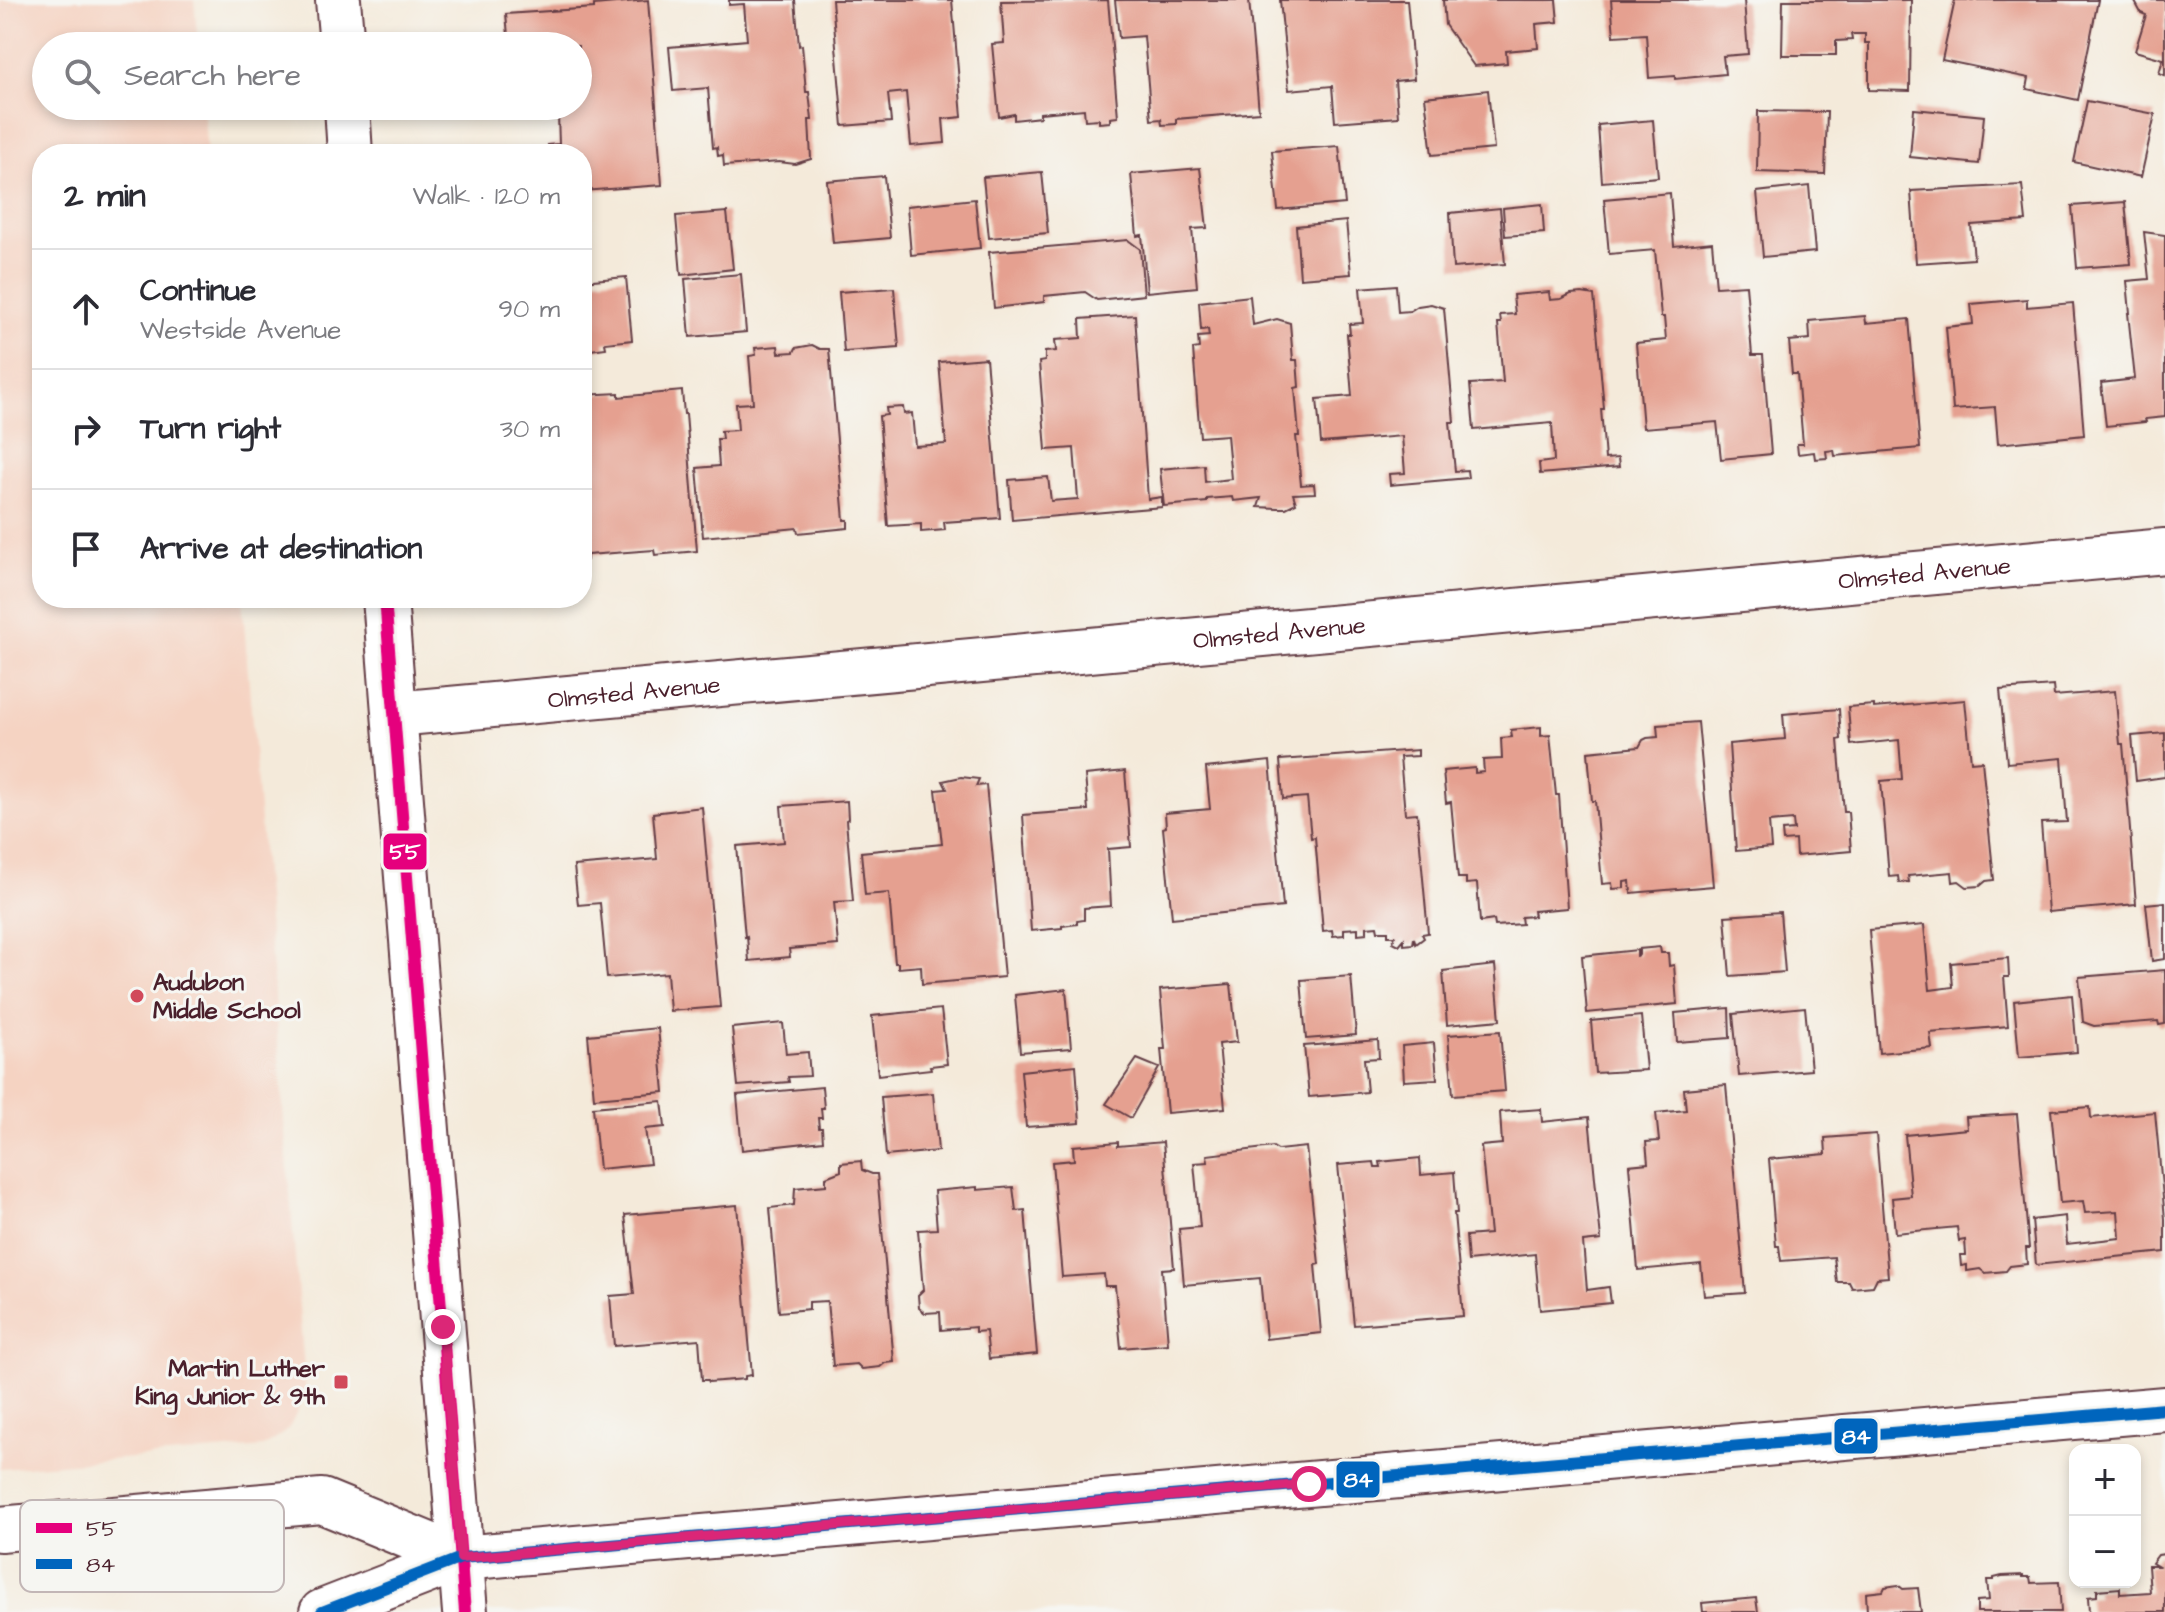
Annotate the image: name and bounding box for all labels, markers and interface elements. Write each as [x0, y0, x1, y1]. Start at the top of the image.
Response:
search box [32, 32, 592, 120]
icon: search [60, 54, 104, 98]
text: Search here [124, 55, 301, 97]
text: 2 min [64, 172, 146, 220]
text: Walk · 120 m [413, 178, 560, 214]
text: Continue [140, 270, 256, 312]
icon: ahead [64, 287, 108, 331]
text: 90 m [498, 291, 560, 327]
text: Westside Avenue [140, 312, 341, 348]
icon: right [64, 407, 108, 451]
text: Turn right [140, 408, 281, 450]
text: 30 m [500, 411, 560, 447]
icon: arrive [64, 527, 108, 571]
text: Arrive at destination [140, 528, 422, 570]
street label: Olmsted Avenue [1837, 549, 2012, 599]
street label: Olmsted Avenue [1192, 609, 1367, 658]
street label: Olmsted Avenue [546, 668, 722, 718]
line badge: 55 [382, 832, 428, 871]
text: 55 [389, 837, 421, 868]
place label: Audubon Middle School [153, 966, 301, 1028]
marker: Audubon Middle School [128, 987, 146, 1005]
route end [425, 1309, 461, 1345]
place label: Martin Luther King Junior & 9th [135, 1352, 326, 1415]
marker: Martin Luther King Junior & 9th [332, 1373, 350, 1391]
line badge: 84 [1833, 1417, 1879, 1455]
text: 84 [1841, 1422, 1872, 1453]
map controls [2069, 1444, 2141, 1588]
button: + [2069, 1444, 2141, 1516]
line badge: 84 [1335, 1460, 1381, 1499]
text: 84 [1343, 1465, 1374, 1496]
route start [1291, 1466, 1327, 1502]
legend [20, 1500, 284, 1592]
text: 55 [86, 1514, 118, 1545]
button: − [2069, 1516, 2141, 1588]
text: 84 [86, 1550, 115, 1581]

